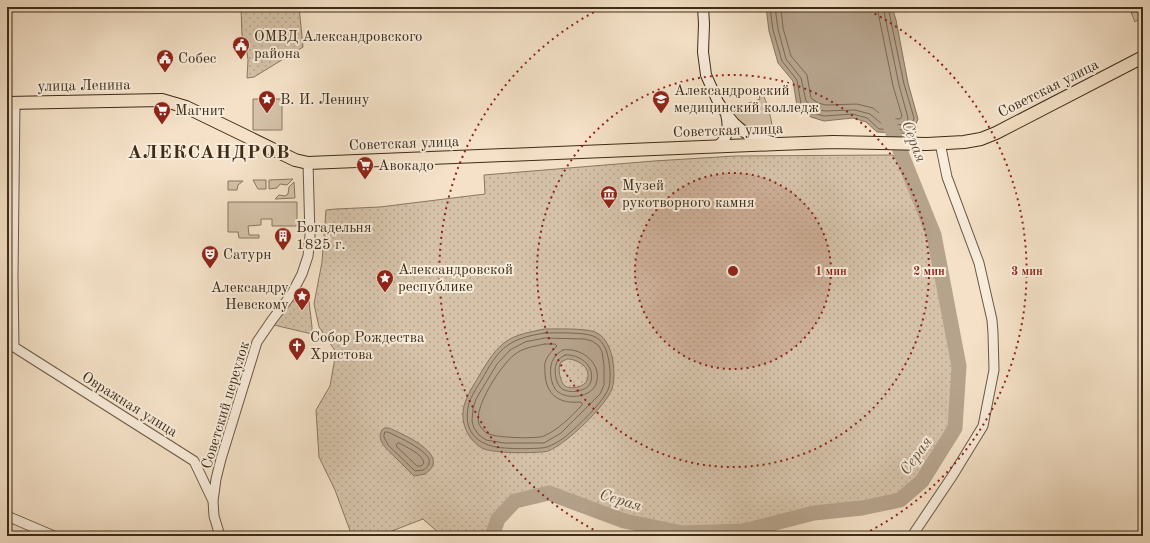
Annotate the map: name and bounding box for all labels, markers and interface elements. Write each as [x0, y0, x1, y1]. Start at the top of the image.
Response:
place label: ОМВД Александровского района [254, 30, 422, 62]
public building icon: ОМВД Александровского района [231, 35, 251, 60]
public building icon: Собес [155, 48, 175, 73]
place label: Собес [178, 52, 217, 67]
street label: Советская улица [996, 57, 1102, 121]
street label: улица Ленина [37, 78, 131, 95]
place label: Александровский медицинский колледж [674, 84, 819, 116]
place icon: В. И. Ленину [257, 89, 277, 114]
school or university icon: Александровский медицинский колледж [651, 89, 671, 114]
place label: В. И. Ленину [280, 93, 370, 108]
supermarket icon: Магнит [152, 100, 172, 125]
place label: Магнит [175, 104, 225, 119]
water label: Серая [898, 119, 928, 165]
street label: Советская улица [673, 122, 784, 141]
street label: Советская улица [349, 135, 460, 154]
district label: АЛЕКСАНДРОВ [128, 144, 290, 163]
supermarket icon: Авокадо [355, 155, 375, 180]
place label: Авокадо [378, 159, 434, 174]
place label: Музей рукотворного камня [622, 179, 755, 211]
museum icon: Музей рукотворного камня [599, 184, 619, 209]
place label: Богадельня 1825 г. [296, 221, 372, 253]
building icon: Богадельня 1825 г. [273, 226, 293, 251]
theatre icon: Сатурн [200, 244, 220, 269]
place label: Сатурн [223, 248, 271, 263]
place label: Александровской республике [398, 263, 513, 295]
centre of rings [726, 264, 740, 278]
text: 1 мин [815, 266, 847, 278]
text: 2 мин [913, 266, 945, 278]
text: 3 мин [1011, 266, 1043, 278]
place icon: Александровской республике [375, 268, 395, 293]
place label: Александру Невскому [211, 281, 289, 313]
place icon: Александру Невскому [292, 286, 312, 311]
place label: Собор Рождества Христова [310, 331, 425, 363]
church icon: Собор Рождества Христова [287, 336, 307, 361]
street label: Советский переулок [200, 339, 253, 471]
street label: Овражная улица [79, 370, 180, 441]
water label: Серая [897, 434, 936, 478]
water label: Серая [597, 487, 644, 515]

